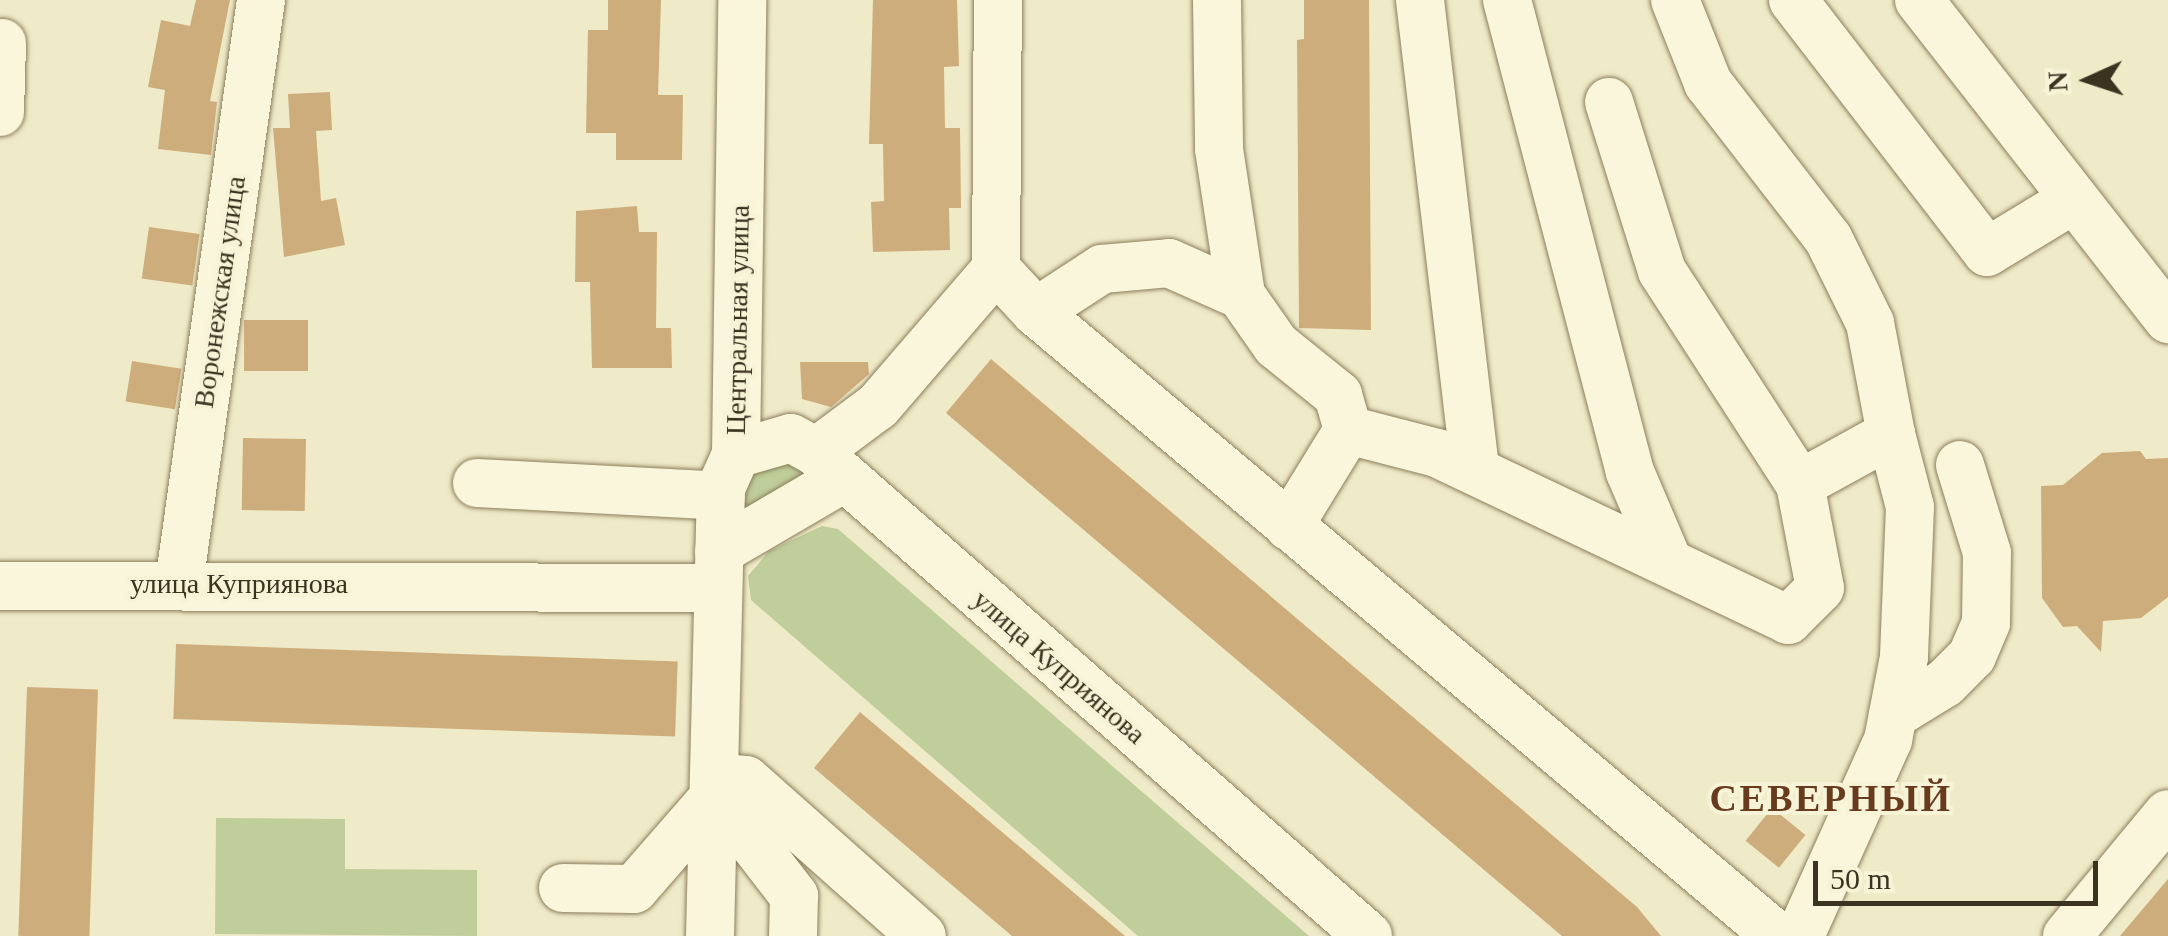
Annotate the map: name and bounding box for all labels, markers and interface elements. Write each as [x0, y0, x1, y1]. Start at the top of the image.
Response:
north arrow [2038, 30, 2138, 130]
text: N [2042, 71, 2074, 93]
street label: Воронежская улица [187, 174, 253, 410]
street label: Центральная улица [719, 205, 757, 435]
street label: улица Куприянова [130, 567, 348, 601]
street label: улица Куприянова [966, 583, 1152, 751]
district label: СЕВЕРНЫЙ [1709, 776, 1953, 822]
scale bar [1818, 841, 2103, 903]
text: 50 m [1830, 862, 1891, 895]

